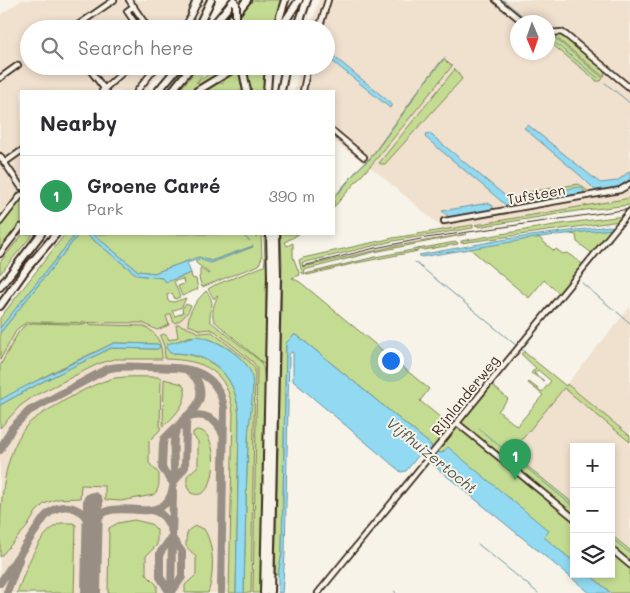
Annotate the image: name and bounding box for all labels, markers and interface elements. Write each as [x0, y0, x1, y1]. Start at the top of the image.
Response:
north arrow [510, 15, 555, 60]
search box [20, 20, 335, 75]
icon: search [38, 34, 66, 62]
text: Search here [78, 35, 194, 60]
text: Nearby [40, 109, 117, 136]
text: Groene Carré [87, 173, 220, 198]
street label: Tufsteen [505, 180, 567, 208]
text: 1 [52, 185, 60, 206]
text: 390 m [268, 185, 315, 206]
text: Park [87, 198, 123, 219]
your location [378, 348, 404, 374]
street label: Rijnlanderweg [427, 351, 503, 439]
water label: Vijfhuizertocht [382, 412, 482, 498]
pin: 1 [499, 439, 531, 480]
map controls [570, 443, 615, 578]
button: + [570, 443, 615, 488]
button: − [570, 488, 615, 533]
button: layers [570, 533, 615, 578]

